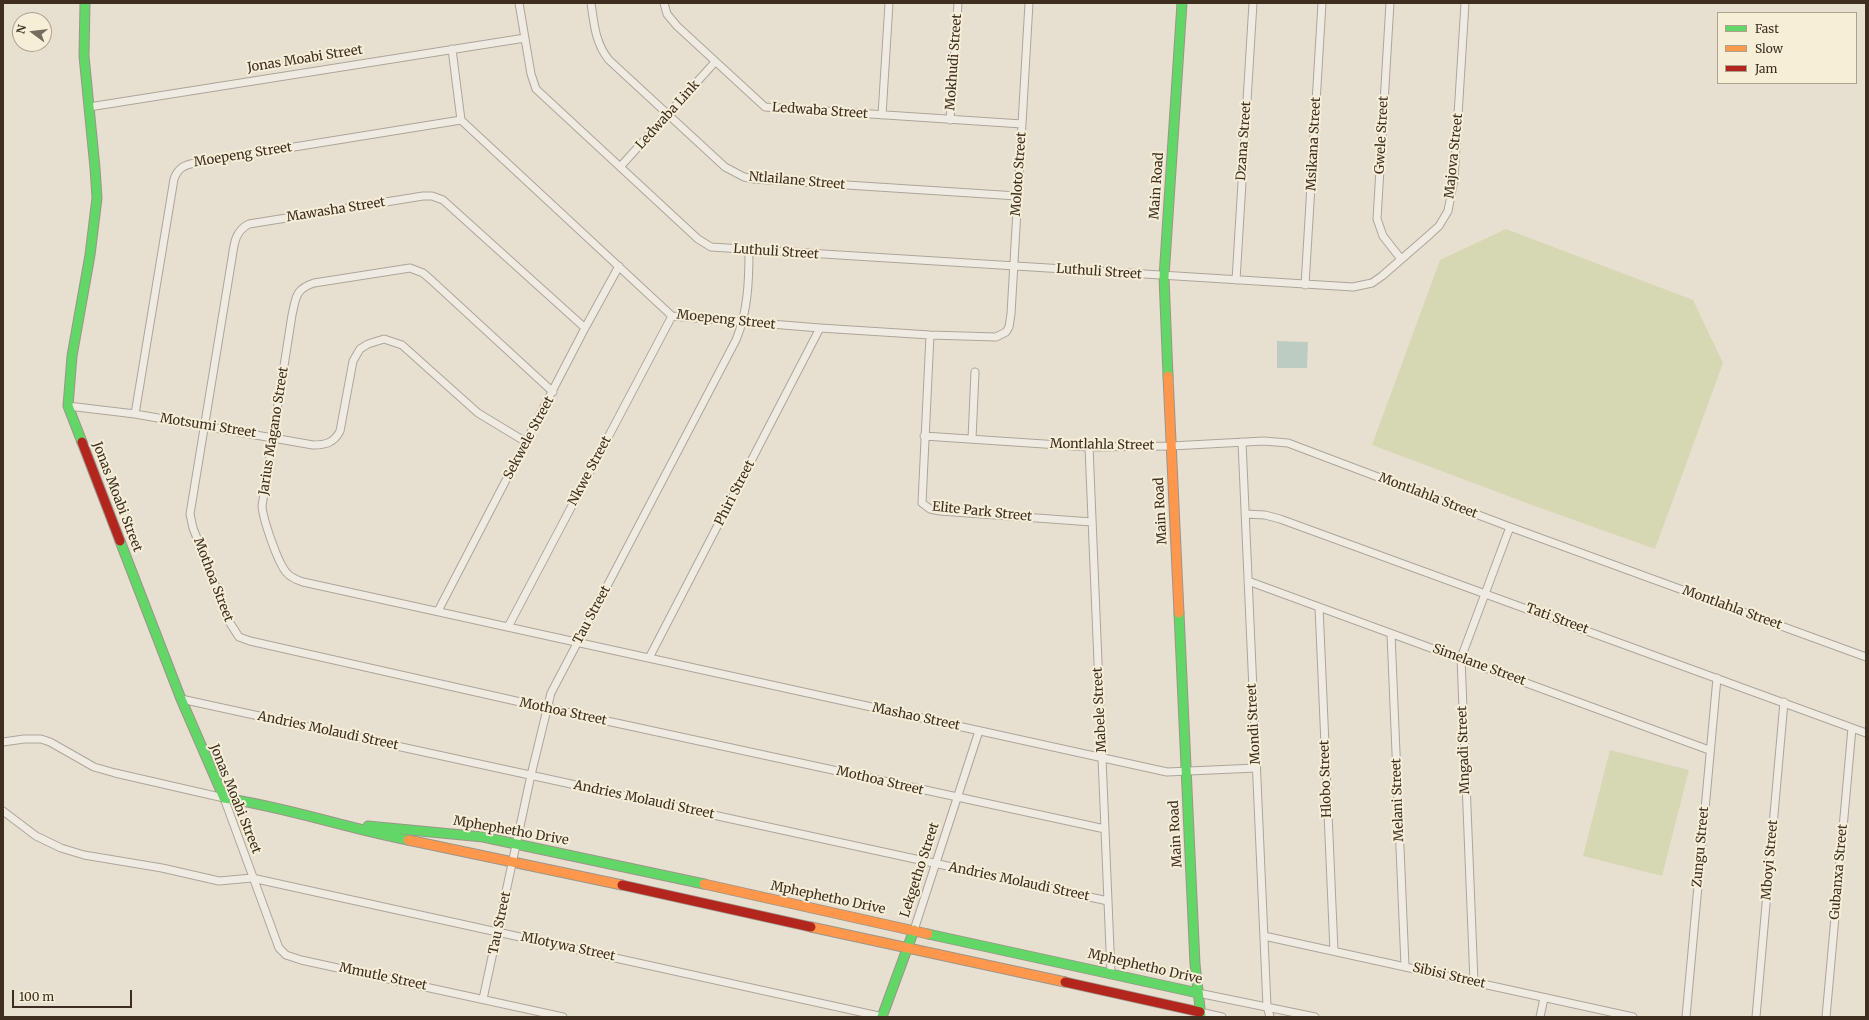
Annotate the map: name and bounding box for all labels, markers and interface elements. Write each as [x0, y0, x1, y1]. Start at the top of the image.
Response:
north arrow [12, 12, 52, 52]
legend [1717, 12, 1857, 84]
street label: Mokhudi Street [943, 13, 965, 111]
text: Fast [1755, 21, 1779, 36]
text: N [13, 23, 29, 35]
text: Slow [1755, 41, 1783, 56]
street label: Jonas Moabi Street [246, 42, 364, 76]
text: Jam [1755, 61, 1777, 76]
street label: Ledwaba Link [633, 77, 703, 153]
street label: Msikana Street [1304, 96, 1324, 192]
street label: Gwele Street [1372, 96, 1392, 174]
street label: Ledwaba Street [772, 100, 868, 122]
street label: Dzana Street [1233, 101, 1255, 181]
street label: Majova Street [1442, 113, 1466, 199]
street label: Moloto Street [1008, 131, 1030, 217]
street label: Moepeng Street [193, 140, 293, 170]
street label: Main Road [1147, 152, 1167, 220]
street label: Ntlailane Street [748, 169, 846, 193]
street label: Mawasha Street [286, 194, 386, 226]
street label: Luthuli Street [733, 241, 819, 263]
street label: Luthuli Street [1056, 261, 1142, 283]
street label: Moepeng Street [676, 307, 776, 333]
street label: Jarius Magano Street [256, 366, 292, 496]
street label: Sekwele Street [501, 394, 557, 482]
street label: Motsumi Street [159, 411, 257, 441]
street label: Nkwe Street [565, 434, 615, 508]
street label: Montlahla Street [1050, 436, 1154, 454]
street label: Jonas Moabi Street [89, 440, 145, 554]
street label: Phiri Street [712, 458, 758, 528]
street label: Montlahla Street [1376, 470, 1480, 522]
street label: Main Road [1151, 477, 1171, 545]
street label: Elite Park Street [931, 499, 1033, 525]
street label: Mothoa Street [190, 536, 236, 624]
street label: Tau Street [570, 583, 614, 647]
street label: Montlahla Street [1680, 583, 1784, 633]
street label: Tati Street [1524, 600, 1590, 638]
street label: Simelane Street [1430, 641, 1528, 689]
street label: Mabele Street [1090, 667, 1110, 753]
street label: Mondi Street [1244, 683, 1264, 765]
street label: Mothoa Street [518, 695, 608, 729]
street label: Mashao Street [871, 700, 961, 734]
street label: Mngadi Street [1455, 705, 1473, 795]
street label: Andries Molaudi Street [256, 708, 400, 754]
street label: Hlobo Street [1317, 740, 1335, 818]
street label: Jonas Moabi Street [206, 742, 264, 856]
street label: Melani Street [1389, 758, 1407, 842]
street label: Mothoa Street [835, 763, 925, 799]
street label: Andries Molaudi Street [572, 777, 716, 823]
street label: Main Road [1166, 800, 1186, 868]
street label: Zungu Street [1690, 806, 1712, 888]
street label: Mphephetho Drive [452, 813, 570, 849]
street label: Mboyi Street [1759, 819, 1781, 901]
street label: Lekgetho Street [897, 821, 943, 919]
street label: Gubanxa Street [1827, 824, 1851, 920]
street label: Andries Molaudi Street [947, 859, 1091, 905]
street label: Mphephetho Drive [769, 878, 887, 918]
street label: Tau Street [486, 890, 514, 956]
street label: Mlotywa Street [519, 929, 617, 965]
street label: Mphephetho Drive [1086, 946, 1204, 988]
street label: Mmutle Street [338, 960, 428, 994]
street label: Sibisi Street [1411, 960, 1487, 992]
scale bar [14, 982, 134, 1008]
text: 100 m [19, 989, 54, 1004]

